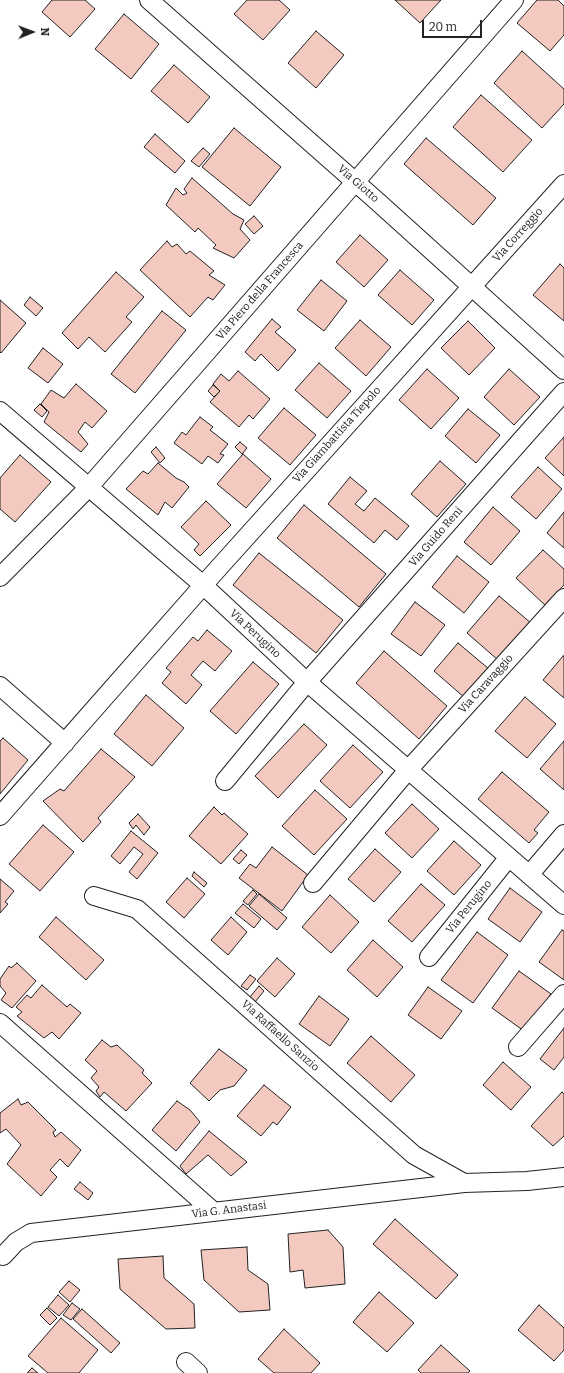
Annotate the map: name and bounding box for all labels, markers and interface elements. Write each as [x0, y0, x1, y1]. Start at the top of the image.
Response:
north arrow [12, 12, 52, 52]
scale bar [424, 12, 484, 38]
text: 20 m [429, 20, 457, 34]
text: N [38, 27, 51, 36]
street label: Via Giotto [335, 163, 381, 205]
street label: Via Correggio [490, 205, 546, 265]
street label: Via Piero della Francesca [214, 239, 306, 343]
street label: Via Giambattista Tiepolo [290, 384, 384, 486]
street label: Via Guido Reni [406, 504, 466, 570]
street label: Via Perugino [227, 607, 283, 661]
street label: Via Caravaggio [456, 652, 516, 716]
street label: Via Perugino [443, 878, 495, 936]
street label: Via Raffaello Sanzio [238, 998, 322, 1074]
street label: Via G. Anastasi [191, 1199, 267, 1221]

